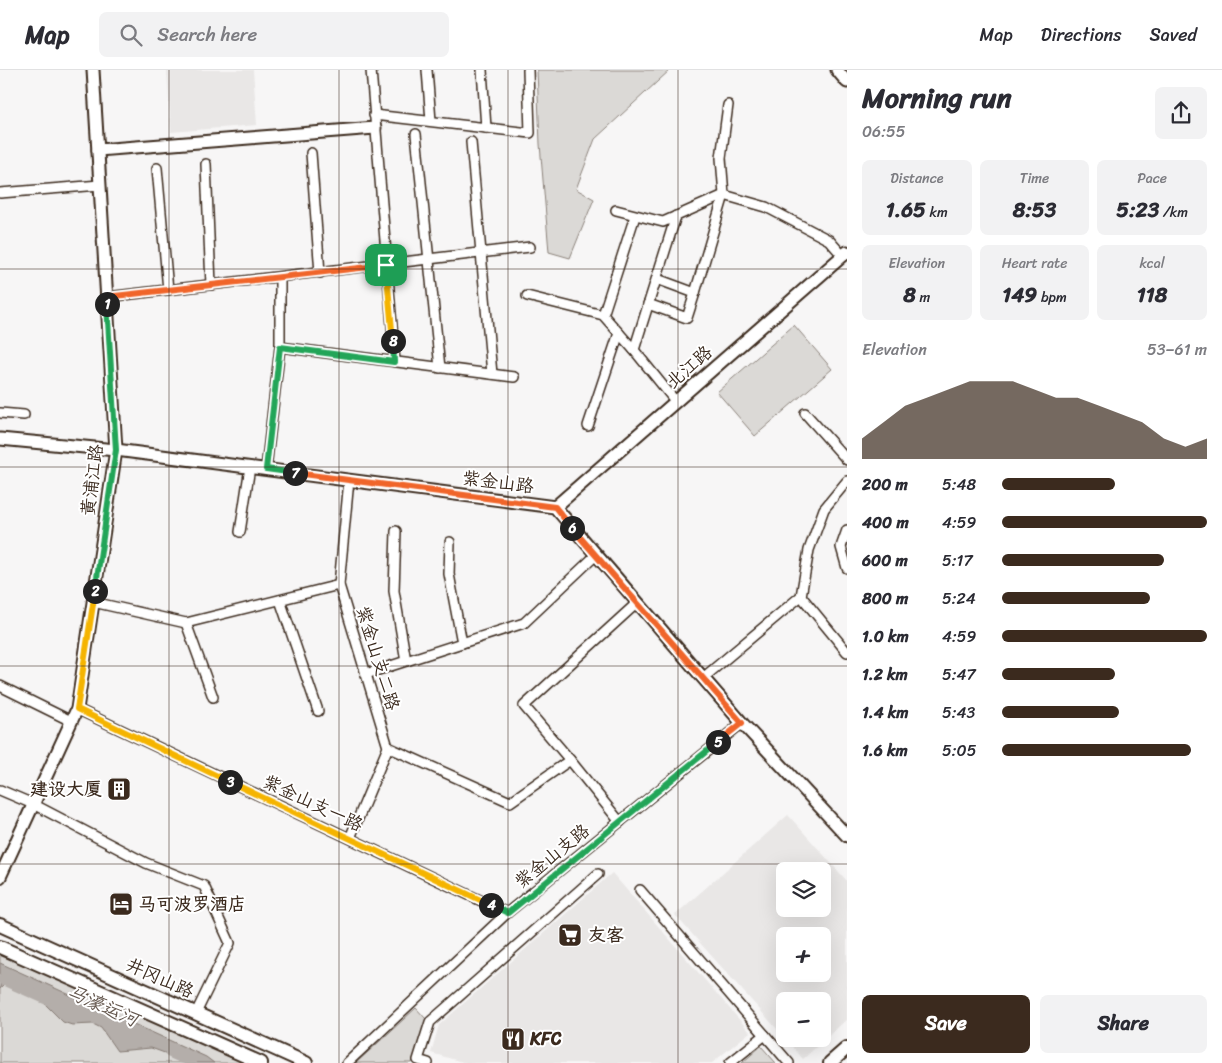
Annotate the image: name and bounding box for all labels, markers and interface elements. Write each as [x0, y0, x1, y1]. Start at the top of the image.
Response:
search box [99, 12, 449, 57]
text: Map [25, 14, 69, 56]
text: Search here [157, 18, 257, 51]
text: Map [980, 19, 1013, 51]
text: Directions [1041, 19, 1122, 51]
text: Saved [1150, 19, 1197, 51]
icon: search [117, 21, 145, 49]
text: Morning run [862, 73, 1012, 122]
button: share [1155, 87, 1207, 139]
text: 06:55 [862, 117, 906, 146]
text: Distance [890, 166, 943, 191]
text: Time [1020, 166, 1049, 191]
text: Pace [1137, 166, 1167, 191]
text: 1.65 [886, 191, 926, 229]
text: 8:53 [1013, 191, 1056, 229]
text: 5:23 [1116, 191, 1159, 229]
text: km [926, 200, 948, 225]
text: /km [1159, 200, 1188, 225]
pin [365, 244, 407, 286]
icon: arrive [372, 251, 400, 279]
text: Elevation [888, 251, 945, 276]
text: Heart rate [1002, 251, 1067, 276]
text: kcal [1139, 251, 1165, 276]
text: 8 [903, 276, 916, 314]
text: 149 [1002, 276, 1037, 314]
text: 118 [1137, 276, 1168, 314]
text: m [916, 285, 930, 310]
text: bpm [1037, 285, 1067, 310]
pin: 1 [94, 292, 120, 316]
text: 1 [104, 292, 111, 317]
pin: 8 [380, 328, 406, 354]
text: 8 [389, 329, 398, 354]
text: Elevation [862, 335, 927, 364]
text: 53–61 m [1147, 335, 1207, 364]
street label: 北江路 [658, 337, 720, 397]
street label: 黄浦江路 [72, 442, 112, 518]
pin: 7 [282, 460, 308, 486]
text: 7 [292, 461, 300, 486]
street label: 紫金山路 [460, 462, 536, 502]
text: 200 m [862, 470, 908, 499]
text: 5:48 [942, 470, 976, 499]
text: 400 m [862, 508, 909, 537]
text: 4:59 [942, 508, 976, 537]
pin: 6 [560, 516, 584, 540]
text: 6 [569, 516, 576, 541]
text: 600 m [862, 546, 908, 575]
text: 5:17 [942, 546, 973, 575]
pin: 2 [82, 578, 108, 604]
text: 2 [91, 579, 100, 604]
text: 800 m [862, 584, 908, 613]
text: 5:24 [942, 584, 976, 613]
street label: 紫金山支二路 [347, 602, 409, 714]
text: 1.0 km [862, 622, 909, 651]
text: 4:59 [942, 622, 976, 651]
text: 1.2 km [862, 660, 908, 689]
text: 5:47 [942, 660, 976, 689]
text: 1.4 km [862, 698, 909, 727]
text: 5:43 [942, 698, 975, 727]
pin: 5 [706, 730, 730, 754]
text: 5 [714, 730, 723, 755]
text: 1.6 km [862, 736, 908, 765]
text: 5:05 [942, 736, 977, 765]
street label: 紫金山支一路 [257, 766, 369, 840]
pin: 3 [218, 770, 242, 794]
text: 3 [227, 770, 234, 795]
place label: 建设大厦 [30, 773, 102, 805]
building icon: 建设大厦 [106, 776, 132, 802]
street label: 紫金山支路 [507, 815, 597, 897]
map controls [776, 862, 831, 1047]
button: layers [776, 862, 831, 917]
place label: 马可波罗酒店 [138, 888, 246, 920]
hotel icon: 马可波罗酒店 [108, 891, 134, 917]
pin: 4 [478, 892, 504, 918]
text: 4 [487, 893, 496, 918]
place label: 友客 [588, 919, 624, 951]
supermarket icon: 友客 [557, 922, 583, 948]
button: + [776, 927, 831, 982]
street label: 井冈山路 [121, 949, 199, 1007]
water label: 马濠运河 [61, 975, 147, 1037]
button: − [776, 992, 831, 1047]
button: Save [862, 995, 1030, 1053]
button: Share [1040, 995, 1207, 1053]
place label: KFC [529, 1023, 562, 1055]
restaurant icon: KFC [500, 1026, 526, 1052]

